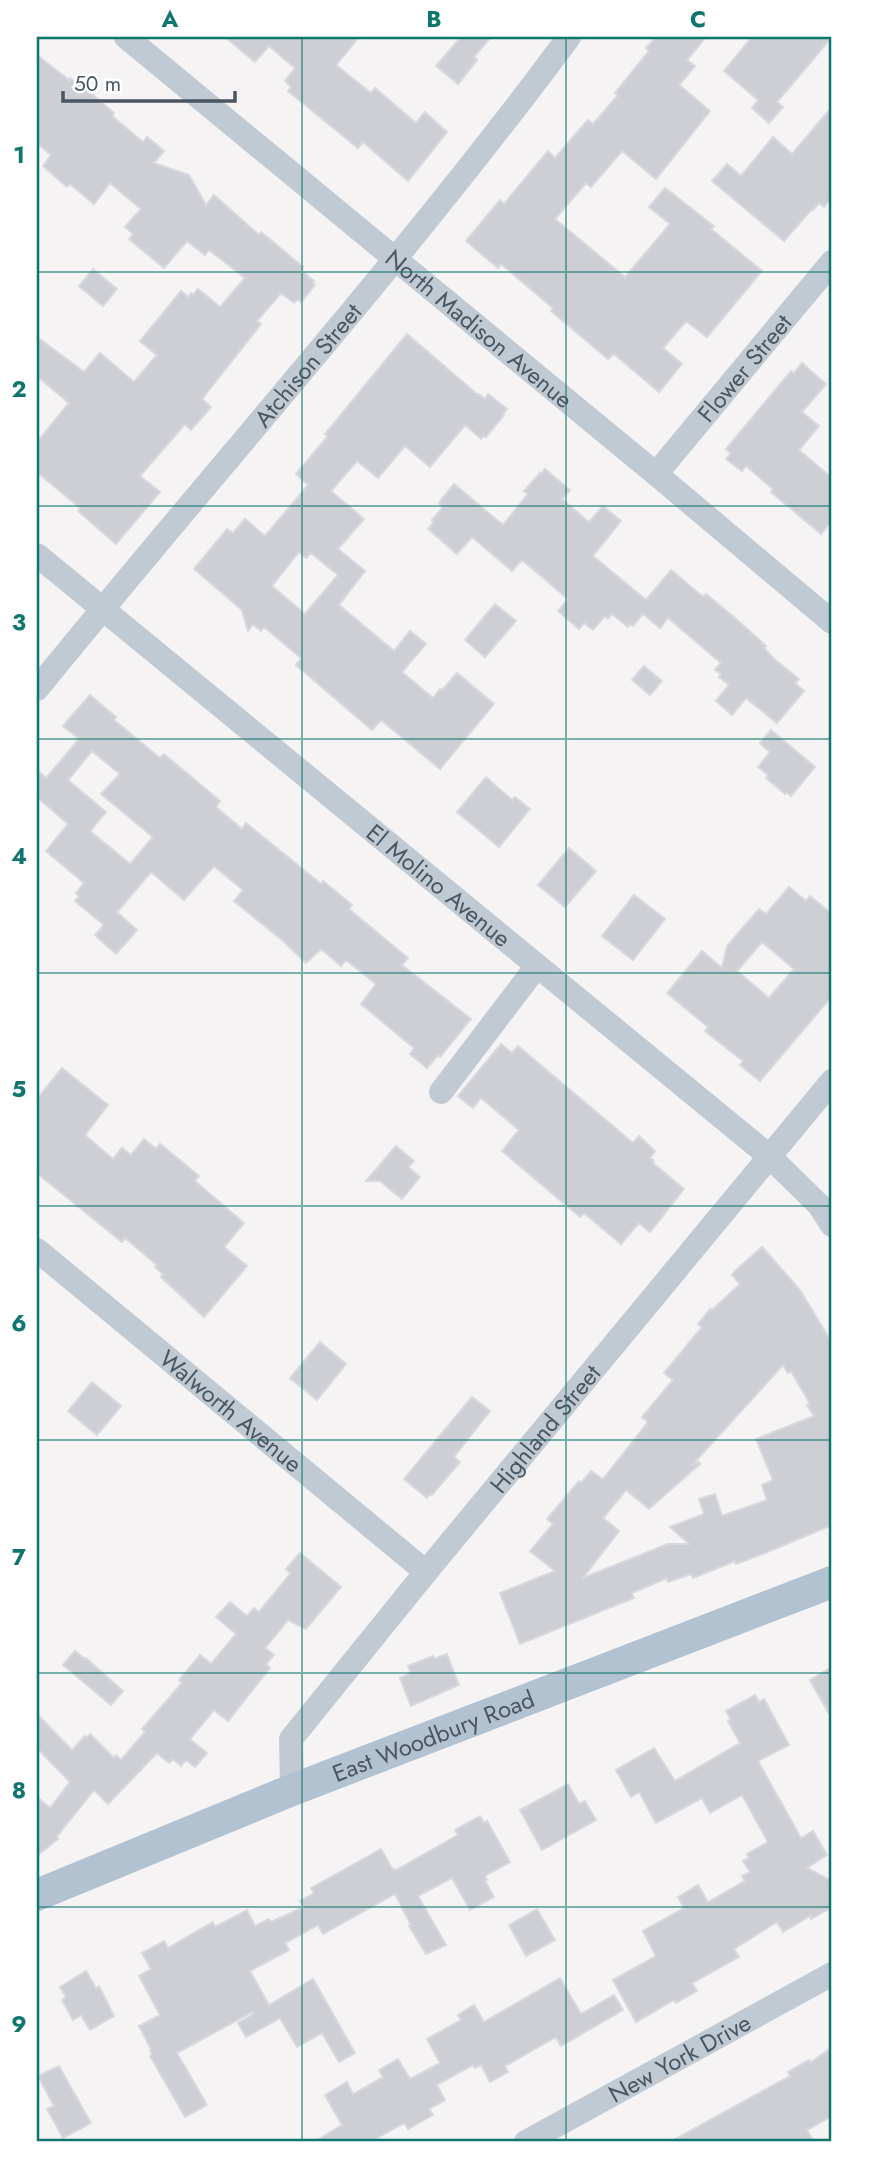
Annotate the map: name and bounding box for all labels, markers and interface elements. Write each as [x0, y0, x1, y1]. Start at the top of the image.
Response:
text: A [161, 2, 179, 36]
text: B [426, 2, 442, 36]
text: C [690, 2, 706, 36]
scale bar [63, 60, 234, 104]
text: 50 m [74, 69, 121, 99]
text: 1 [13, 138, 25, 172]
street label: North Madison Avenue [378, 240, 581, 416]
street label: Atchison Street [245, 295, 370, 434]
street label: Flower Street [689, 306, 800, 430]
text: 2 [11, 372, 27, 406]
text: 3 [12, 605, 26, 639]
street label: El Molino Avenue [359, 815, 519, 955]
text: 4 [11, 839, 27, 873]
text: 5 [12, 1072, 26, 1106]
text: 6 [11, 1306, 27, 1340]
street label: Walworth Avenue [152, 1341, 310, 1480]
street label: Highland Street [481, 1356, 609, 1500]
text: 7 [12, 1540, 26, 1574]
street label: East Woodbury Road [327, 1681, 539, 1790]
text: 8 [12, 1773, 26, 1807]
street label: New York Drive [602, 2004, 757, 2111]
text: 9 [11, 2007, 27, 2041]

